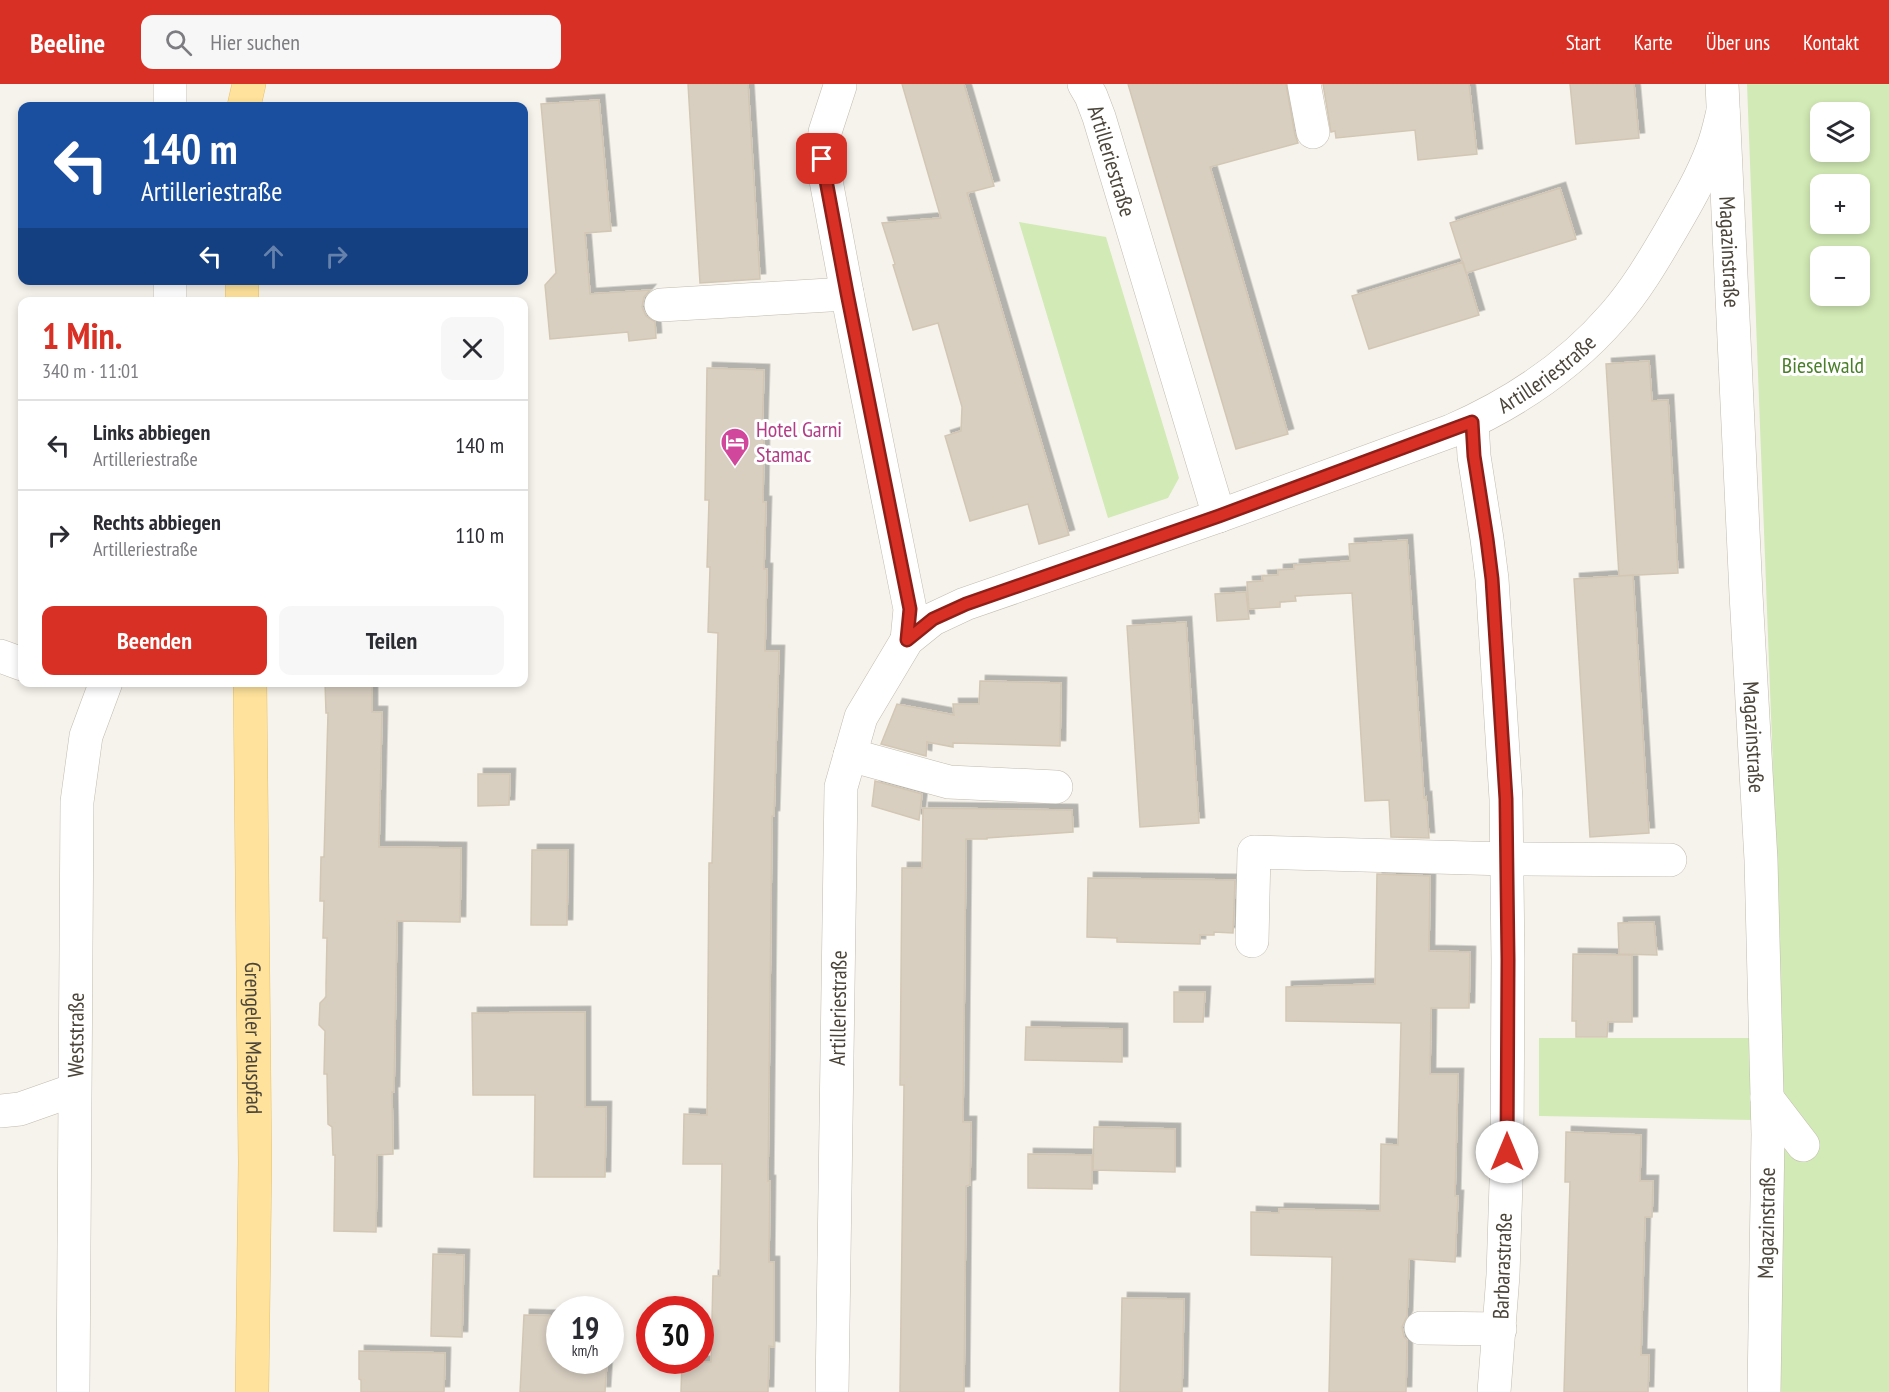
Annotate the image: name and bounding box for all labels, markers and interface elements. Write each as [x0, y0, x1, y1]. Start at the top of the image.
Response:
search box [141, 15, 561, 69]
text: Beeline [30, 24, 105, 61]
icon: search [162, 26, 195, 59]
text: Hier suchen [210, 28, 300, 56]
text: Start [1566, 29, 1601, 56]
text: Karte [1634, 29, 1673, 56]
text: Über uns [1706, 29, 1770, 56]
text: Kontakt [1803, 29, 1859, 56]
street label: Artilleriestraße [1082, 101, 1142, 220]
map controls [1810, 102, 1870, 306]
button: layers [1810, 102, 1870, 162]
text: 140 m [141, 121, 238, 176]
icon: left [42, 126, 120, 204]
pin [796, 133, 847, 184]
icon: arrive [805, 142, 838, 175]
text: Artilleriestraße [141, 174, 282, 208]
button: + [1810, 174, 1870, 234]
street label: Magazinstraße [1713, 195, 1747, 308]
icon: left [194, 240, 227, 273]
icon: ahead [257, 240, 290, 273]
icon: right [320, 240, 353, 273]
button: − [1810, 246, 1870, 306]
text: 1 Min. [42, 312, 122, 359]
button: close [441, 317, 504, 380]
street label: Artilleriestraße [1493, 328, 1602, 419]
park label: Bieselwald [1782, 351, 1864, 379]
text: 340 m · 11:01 [42, 358, 139, 384]
place label: Hotel Garni Stamac [756, 415, 842, 468]
text: Links abbiegen [93, 418, 210, 446]
hotel icon: Hotel Garni Stamac [719, 426, 751, 468]
icon: left [42, 429, 75, 462]
text: 140 m [455, 431, 504, 459]
text: Artilleriestraße [93, 446, 198, 472]
text: Rechts abbiegen [93, 508, 221, 536]
icon: right [42, 519, 75, 552]
text: 110 m [455, 521, 504, 549]
text: Artilleriestraße [93, 536, 198, 562]
button: Beenden [42, 606, 267, 675]
button: Teilen [279, 606, 504, 675]
street label: Magazinstraße [1737, 681, 1771, 794]
street label: Artilleriestraße [823, 950, 853, 1066]
street label: Grengeler Mauspfad [239, 962, 268, 1114]
street label: Weststraße [61, 993, 90, 1077]
position arrow [1475, 1120, 1539, 1184]
street label: Magazinstraße [1751, 1167, 1781, 1279]
street label: Barbarastraße [1486, 1212, 1518, 1320]
speed limit sign: 30 [636, 1296, 714, 1374]
text: 19 [571, 1308, 599, 1347]
text: km/h [572, 1341, 598, 1360]

